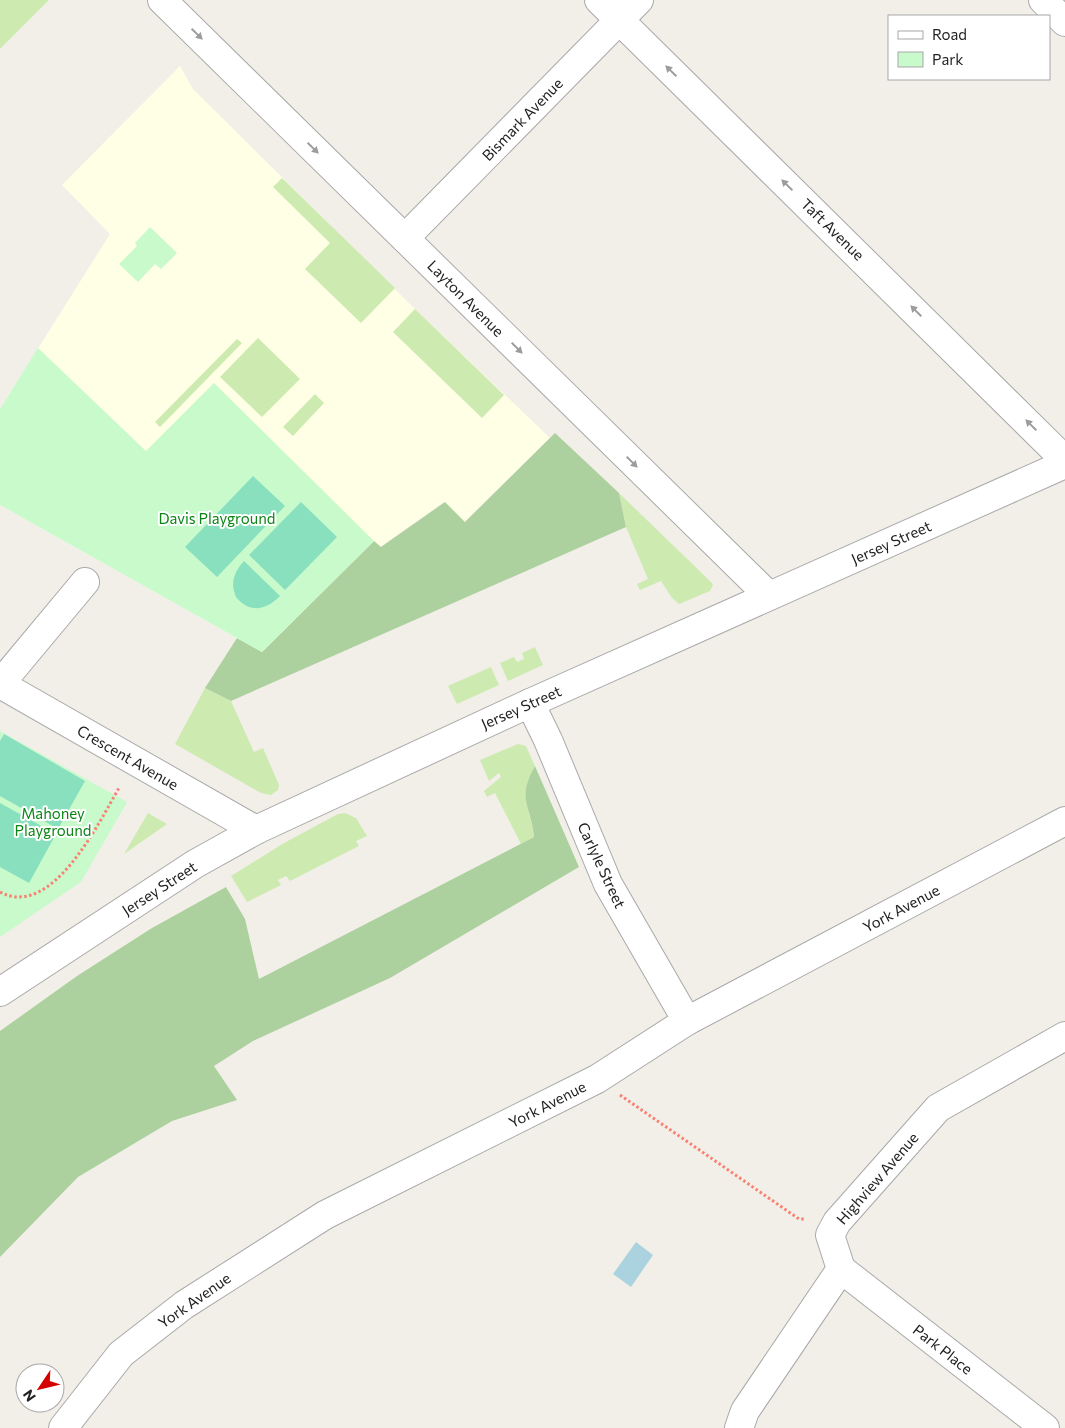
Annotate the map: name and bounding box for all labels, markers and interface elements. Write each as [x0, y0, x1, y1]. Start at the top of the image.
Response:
legend [888, 15, 1050, 80]
text: Road [932, 25, 967, 43]
one-way arrow [191, 28, 203, 40]
text: Park [932, 50, 963, 68]
one-way arrow [665, 65, 677, 77]
street label: Bismark Avenue [478, 74, 566, 164]
one-way arrow [307, 142, 319, 154]
one-way arrow [781, 179, 793, 191]
street label: Taft Avenue [798, 194, 868, 264]
street label: Layton Avenue [424, 256, 508, 340]
one-way arrow [910, 305, 922, 317]
one-way arrow [510, 341, 522, 353]
one-way arrow [1025, 419, 1037, 431]
one-way arrow [626, 456, 638, 468]
park label: Davis Playground [159, 509, 275, 527]
street label: Jersey Street [848, 516, 934, 568]
street label: Jersey Street [478, 681, 564, 733]
street label: Crescent Avenue [74, 721, 182, 793]
park label: Mahoney Playground [15, 804, 91, 839]
street label: Carlyle Street [574, 819, 630, 911]
street label: Jersey Street [118, 857, 200, 919]
street label: York Avenue [860, 880, 943, 936]
street label: York Avenue [505, 1077, 589, 1131]
street label: Highview Avenue [832, 1128, 922, 1228]
street label: York Avenue [154, 1268, 234, 1332]
street label: Park Place [910, 1320, 976, 1378]
north arrow [15, 1363, 65, 1413]
text: N [19, 1387, 39, 1405]

